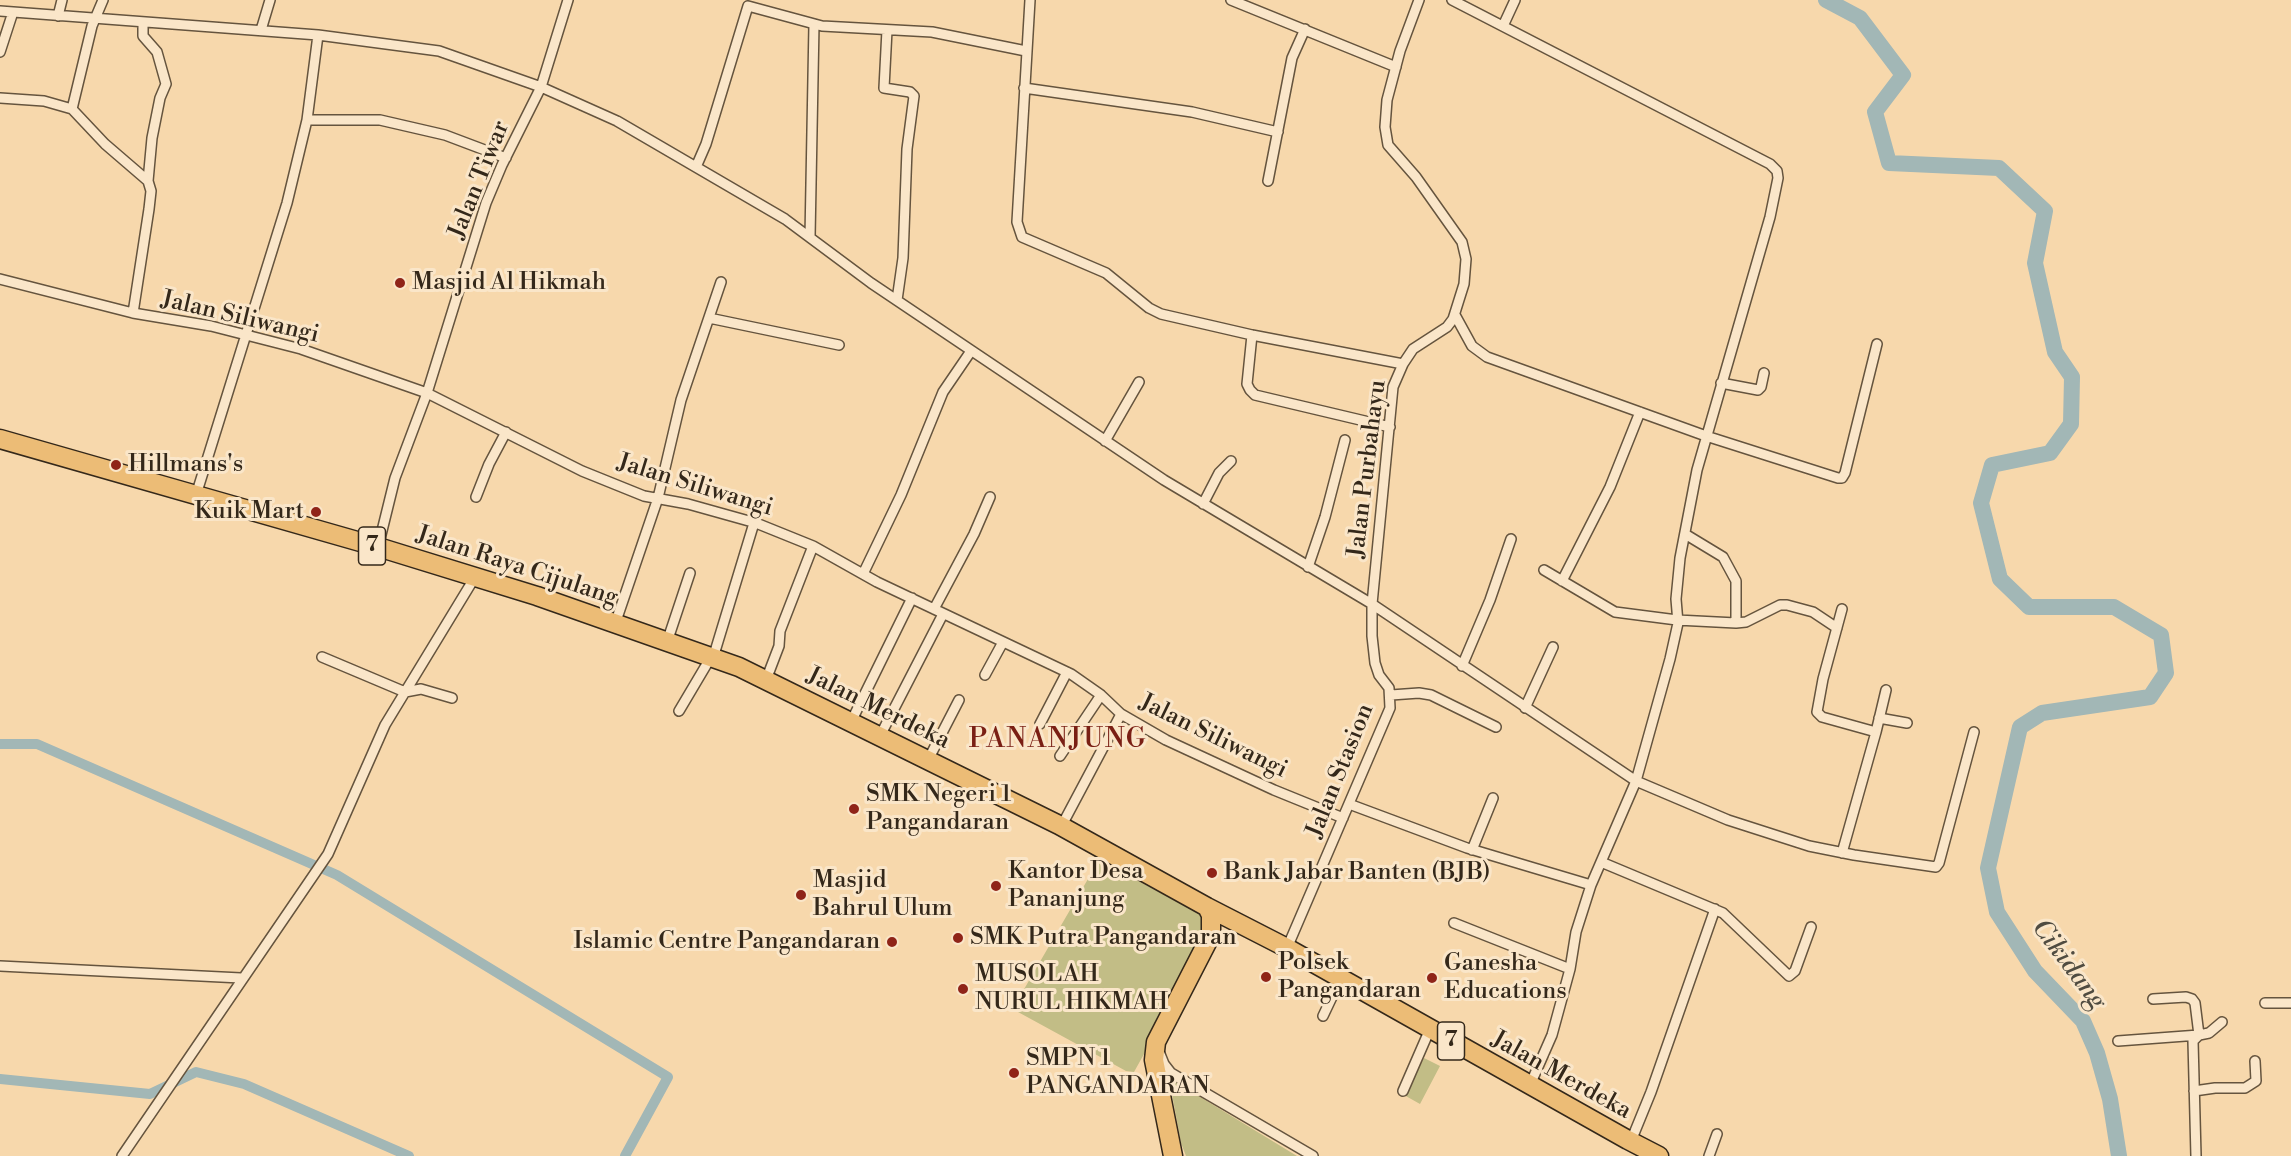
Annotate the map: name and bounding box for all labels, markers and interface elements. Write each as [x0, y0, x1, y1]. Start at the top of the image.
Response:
street label: Jalan Tiwar [443, 117, 517, 243]
place label: Masjid Al Hikmah [412, 269, 606, 297]
marker: Masjid Al Hikmah [393, 276, 407, 290]
street label: Jalan Siliwangi [158, 286, 322, 350]
street label: Jalan Purbahayu [1343, 379, 1393, 559]
street label: Jalan Siliwangi [614, 449, 776, 523]
place label: Hillmans's [128, 451, 243, 479]
marker: Hillmans's [109, 458, 123, 472]
place label: Kuik Mart [194, 498, 304, 526]
marker: Kuik Mart [309, 505, 323, 519]
street label: Jalan Raya Cijulang [413, 521, 621, 613]
road number: 7 [358, 527, 386, 565]
street label: Jalan Merdeka [802, 662, 954, 756]
street label: Jalan Siliwangi [1134, 689, 1292, 785]
street label: Jalan Stasion [1301, 700, 1381, 842]
district label: PANANJUNG [969, 725, 1147, 757]
place label: SMK Negeri 1 Pangandaran [866, 781, 1011, 837]
marker: SMK Negeri 1 Pangandaran [847, 802, 861, 816]
place label: Kantor Desa Pananjung [1008, 858, 1143, 914]
place label: Bank Jabar Banten (BJB) [1224, 859, 1490, 887]
marker: Bank Jabar Banten (BJB) [1205, 866, 1219, 880]
place label: Masjid Bahrul Ulum [813, 867, 953, 923]
marker: Kantor Desa Pananjung [989, 879, 1003, 893]
marker: Masjid Bahrul Ulum [794, 888, 808, 902]
water label: Cikidang [2024, 914, 2112, 1016]
place label: SMK Putra Pangandaran [970, 924, 1237, 952]
place label: Islamic Centre Pangandaran [573, 928, 880, 956]
marker: SMK Putra Pangandaran [951, 931, 965, 945]
marker: Islamic Centre Pangandaran [885, 935, 899, 949]
place label: Polsek Pangandaran [1278, 949, 1421, 1005]
place label: Ganesha Educations [1444, 950, 1567, 1006]
place label: MUSOLAH NURUL HIKMAH [975, 961, 1168, 1017]
marker: Polsek Pangandaran [1259, 970, 1273, 984]
marker: Ganesha Educations [1425, 971, 1439, 985]
marker: MUSOLAH NURUL HIKMAH [956, 982, 970, 996]
road number: 7 [1438, 1022, 1464, 1060]
street label: Jalan Merdeka [1486, 1026, 1636, 1126]
place label: SMPN 1 PANGANDARAN [1026, 1045, 1210, 1101]
marker: SMPN 1 PANGANDARAN [1007, 1066, 1021, 1080]

